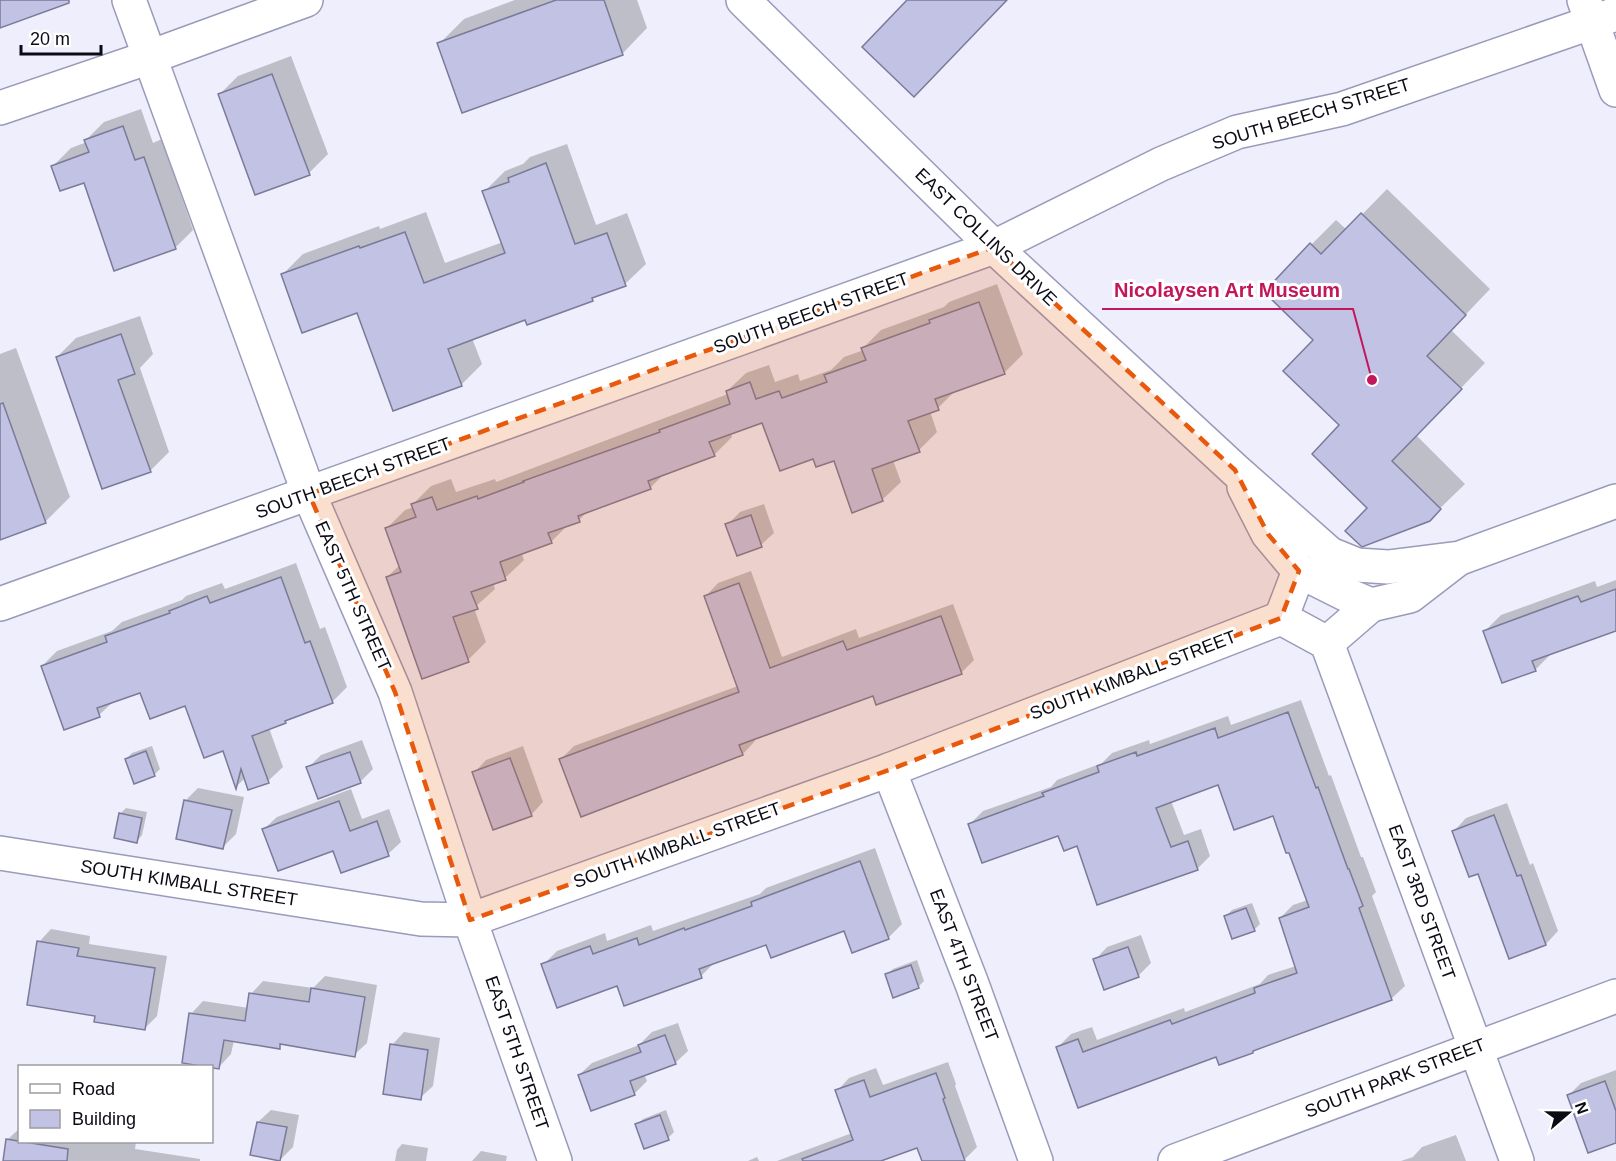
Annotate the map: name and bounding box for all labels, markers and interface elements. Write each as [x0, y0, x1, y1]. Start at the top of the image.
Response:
scale bar [21, 18, 100, 56]
text: 20 m [30, 29, 70, 49]
street label: SOUTH BEECH STREET [1210, 74, 1412, 154]
street label: EAST COLLINS DRIVE [911, 164, 1061, 310]
street label: SOUTH BEECH STREET [711, 268, 911, 358]
callout: Nicolaysen Art Museum [1102, 271, 1353, 309]
text: Nicolaysen Art Museum [1114, 279, 1340, 301]
street label: SOUTH BEECH STREET [253, 433, 453, 523]
street label: EAST 5TH STREET [311, 518, 395, 674]
street label: SOUTH KIMBALL STREET [1027, 626, 1239, 724]
street label: SOUTH KIMBALL STREET [571, 798, 783, 892]
street label: EAST 3RD STREET [1385, 822, 1459, 982]
street label: SOUTH KIMBALL STREET [79, 856, 299, 910]
street label: EAST 4TH STREET [926, 886, 1002, 1044]
street label: EAST 5TH STREET [481, 973, 553, 1133]
street label: SOUTH PARK STREET [1302, 1034, 1488, 1122]
legend [18, 1065, 213, 1143]
text: Road [72, 1079, 115, 1099]
north arrow [1538, 1083, 1598, 1143]
text: N [1572, 1100, 1592, 1116]
text: Building [72, 1109, 136, 1129]

